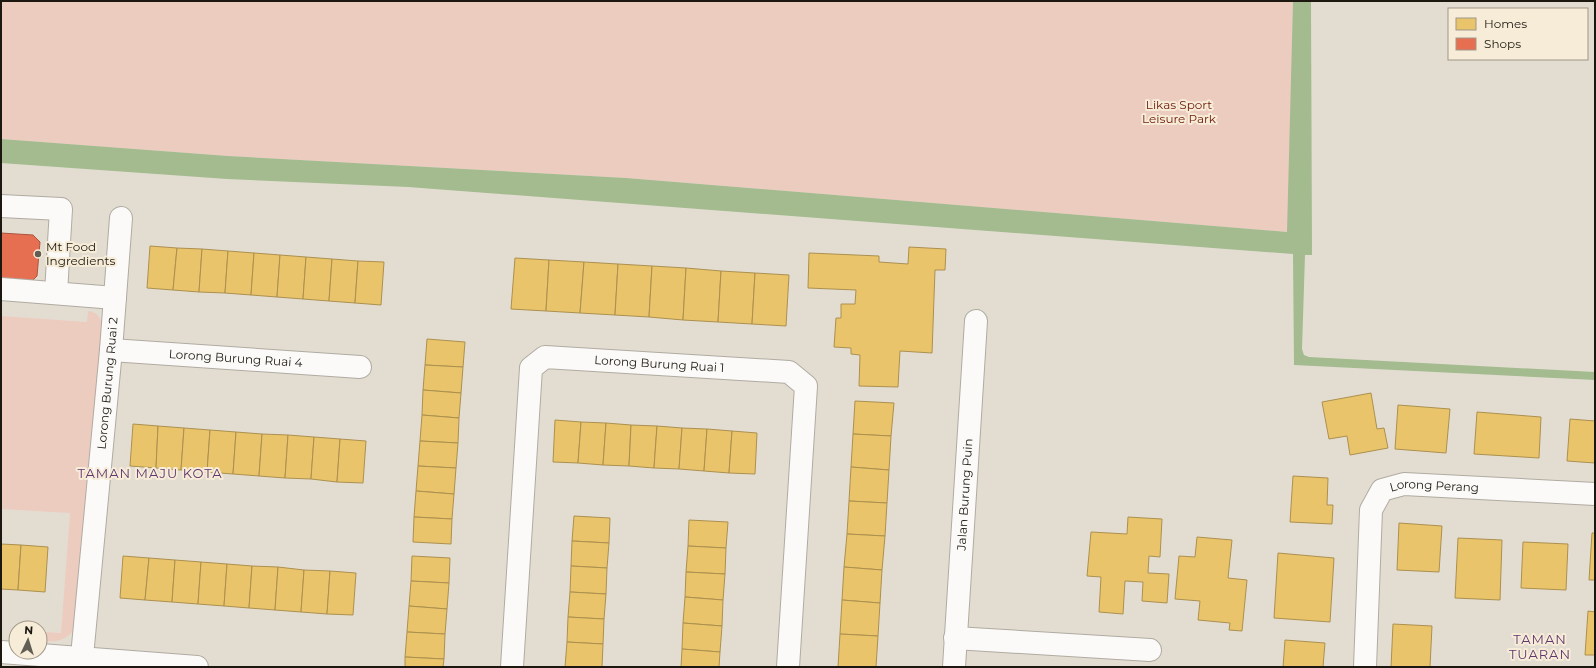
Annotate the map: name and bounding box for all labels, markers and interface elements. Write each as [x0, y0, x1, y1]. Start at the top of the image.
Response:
legend [1448, 8, 1588, 60]
text: Homes [1484, 16, 1527, 31]
text: Shops [1484, 36, 1521, 51]
park label: Likas Sport Leisure Park [1142, 97, 1217, 126]
place label: Mt Food Ingredients [46, 239, 115, 268]
marker: Mt Food Ingredients [33, 249, 43, 259]
street label: Lorong Burung Ruai 2 [94, 316, 120, 450]
street label: Lorong Burung Ruai 4 [168, 346, 303, 370]
street label: Lorong Burung Ruai 1 [594, 352, 725, 375]
street label: Jalan Burung Puin [953, 438, 976, 552]
district label: TAMAN MAJU KOTA [77, 465, 223, 481]
street label: Lorong Perang [1388, 476, 1479, 495]
north arrow [8, 620, 48, 660]
text: N [24, 623, 34, 637]
district label: TAMAN TUARAN [1509, 631, 1571, 662]

